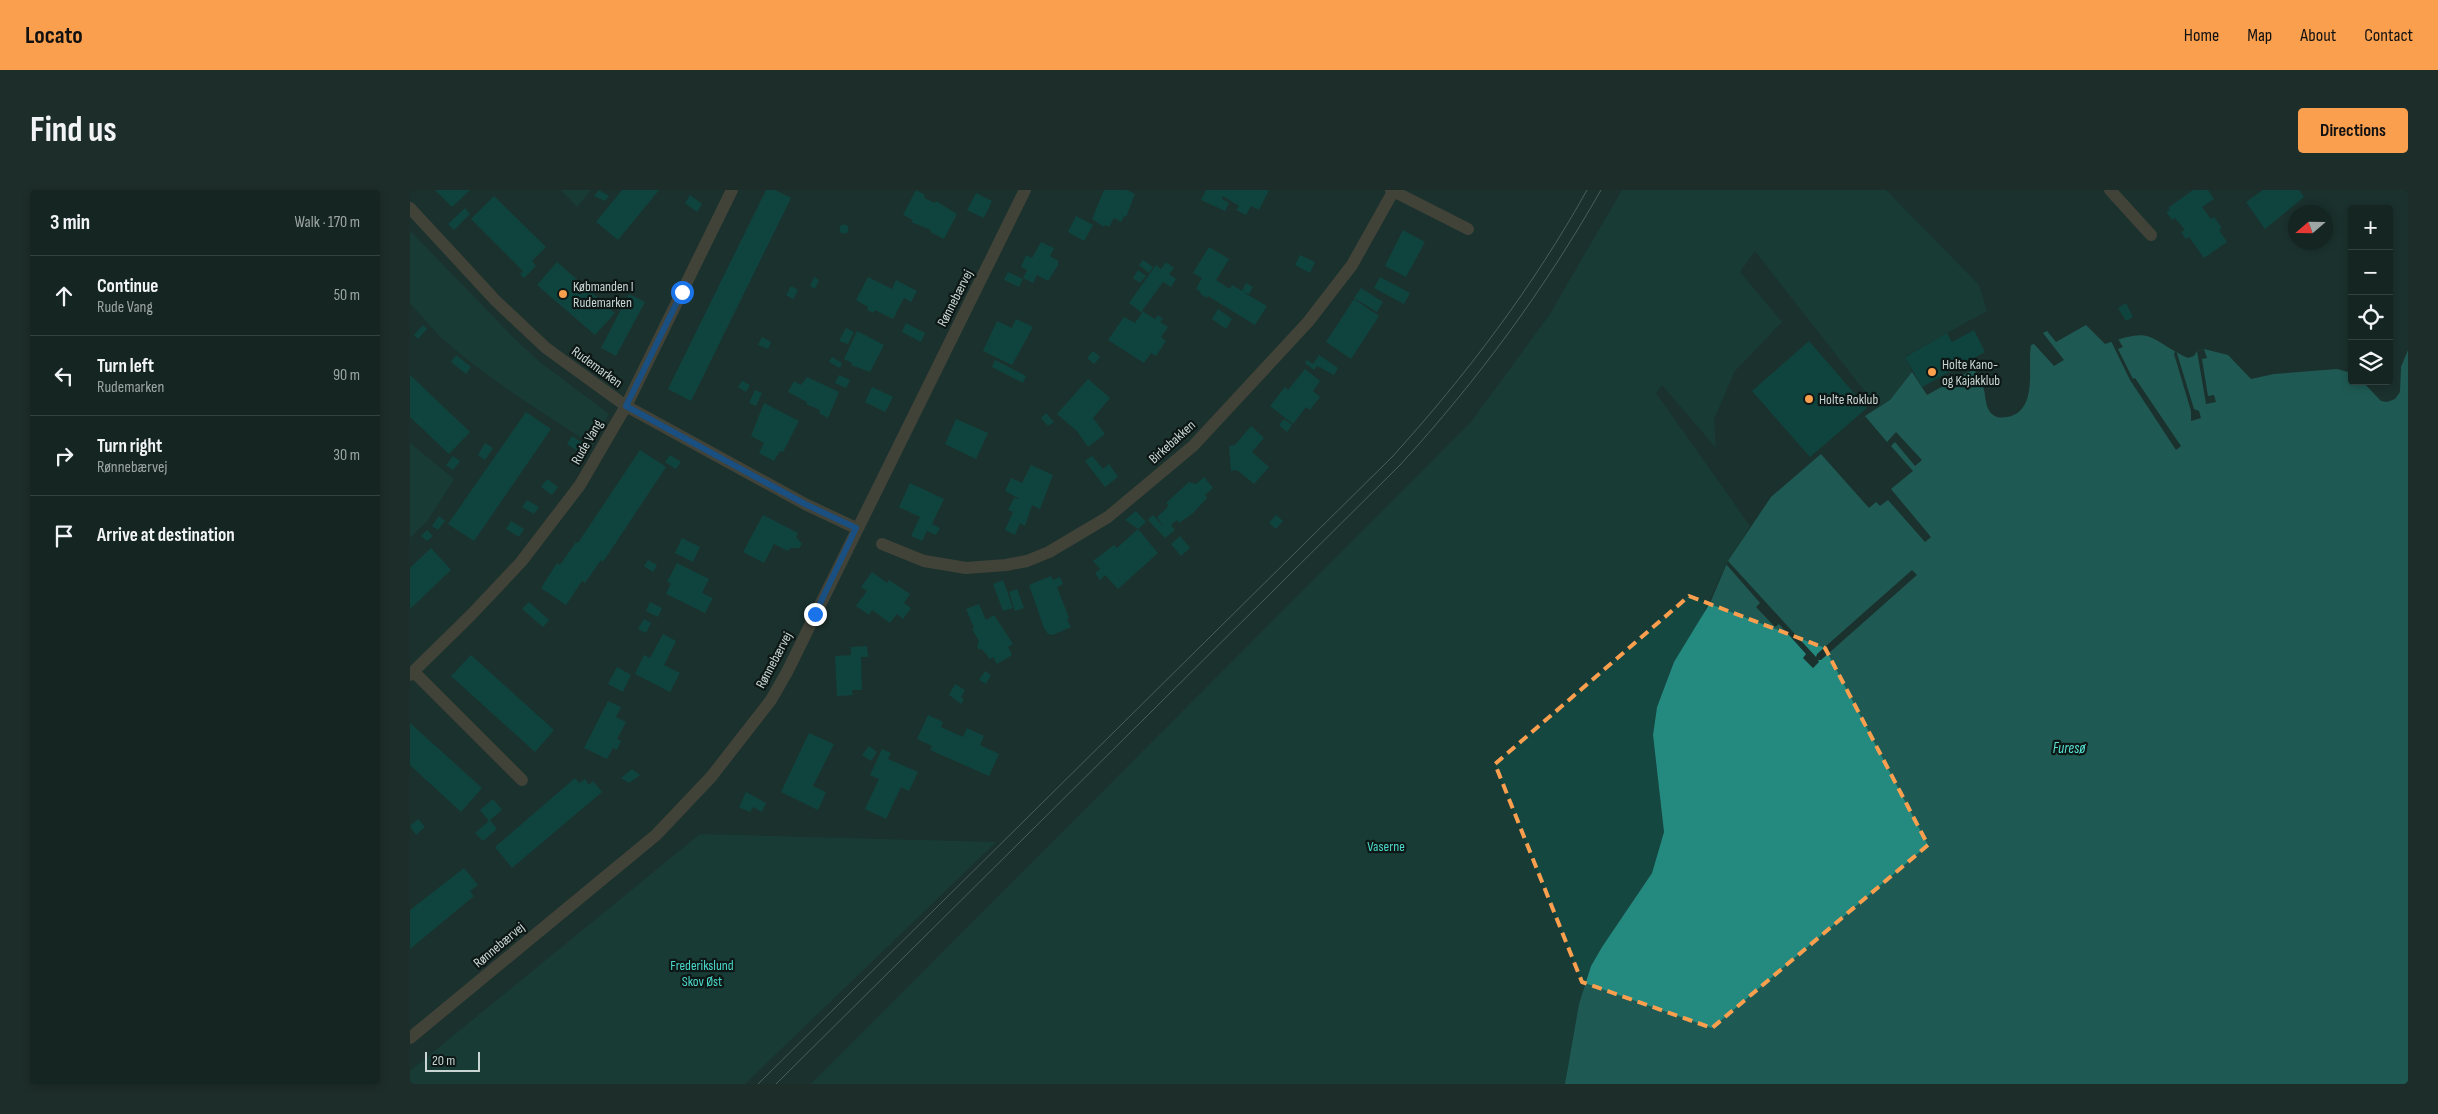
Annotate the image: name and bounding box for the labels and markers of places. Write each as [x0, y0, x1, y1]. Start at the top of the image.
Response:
place label: Købmanden I Rudemarken [573, 278, 634, 311]
marker: Købmanden I Rudemarken [557, 288, 569, 300]
place label: Holte Kano- og Kajakklub [1942, 356, 2000, 389]
marker: Holte Kano- og Kajakklub [1926, 366, 1938, 378]
place label: Holte Roklub [1819, 391, 1878, 408]
marker: Holte Roklub [1803, 393, 1815, 405]

